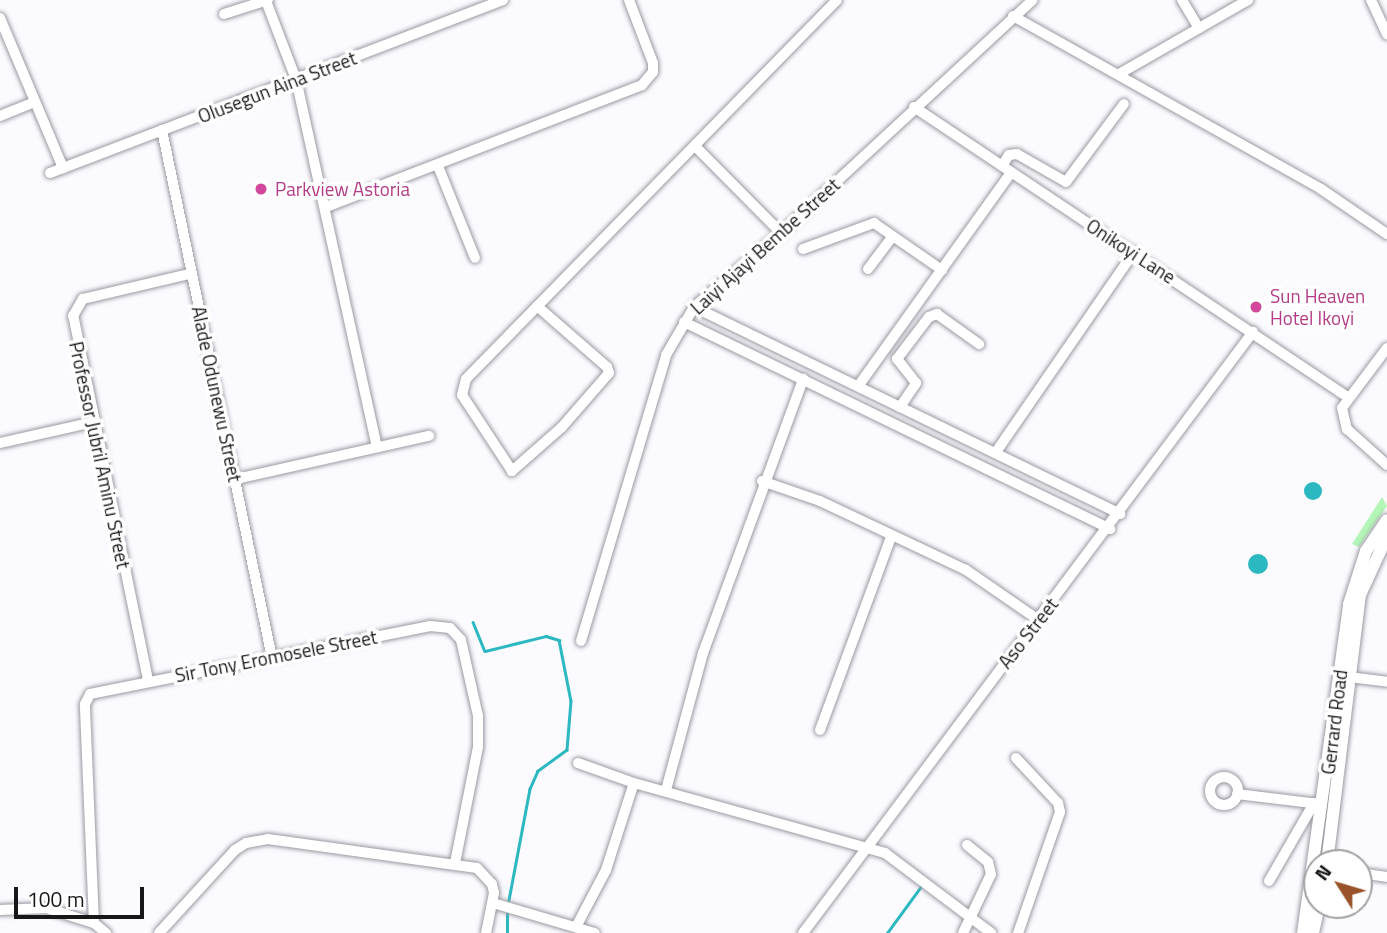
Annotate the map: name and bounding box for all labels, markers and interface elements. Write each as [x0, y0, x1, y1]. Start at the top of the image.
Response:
street label: Olusegun Aina Street [194, 46, 360, 128]
street label: Laiyi Ajayi Bembe Street [686, 173, 844, 319]
place label: Parkview Astoria [275, 178, 410, 200]
marker: Parkview Astoria [253, 181, 269, 197]
street label: Onikoyi Lane [1082, 214, 1180, 288]
place label: Sun Heaven Hotel Ikoyi [1270, 285, 1365, 329]
marker: Sun Heaven Hotel Ikoyi [1248, 299, 1264, 315]
street label: Alade Odunewu Street [187, 304, 247, 484]
street label: Professor Jubril Aminu Street [65, 339, 135, 571]
street label: Aso Street [993, 593, 1063, 673]
street label: Sir Tony Eromosele Street [173, 625, 379, 687]
street label: Gerrard Road [1316, 668, 1352, 776]
north arrow [1303, 849, 1373, 919]
text: N [1307, 858, 1338, 886]
scale bar [18, 874, 147, 918]
text: 100 m [27, 883, 84, 915]

